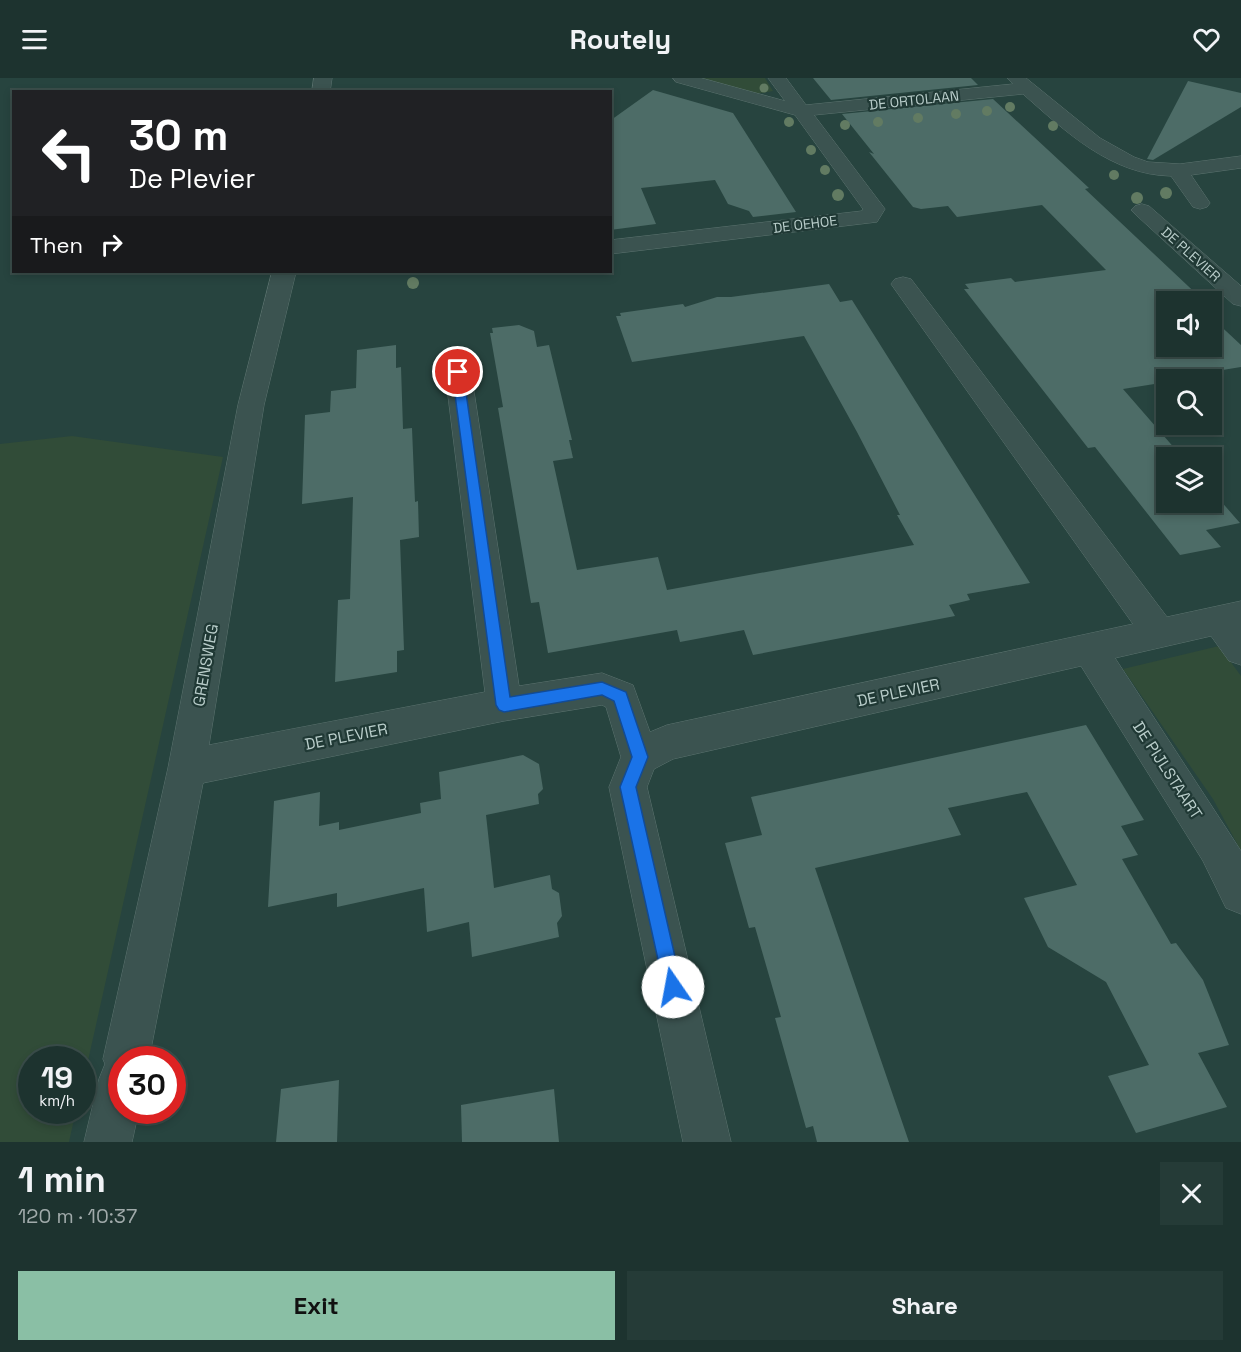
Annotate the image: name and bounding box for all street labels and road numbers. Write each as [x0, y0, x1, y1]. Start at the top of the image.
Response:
street label: DE ORTOLAAN [868, 86, 960, 114]
street label: DE OEHOE [772, 211, 838, 237]
street label: DE PLEVIER [1158, 223, 1224, 285]
street label: GRENSWEG [188, 622, 223, 708]
street label: DE PLEVIER [855, 673, 941, 711]
street label: DE PIJLSTAART [1128, 717, 1207, 823]
street label: DE PLEVIER [303, 718, 389, 755]

